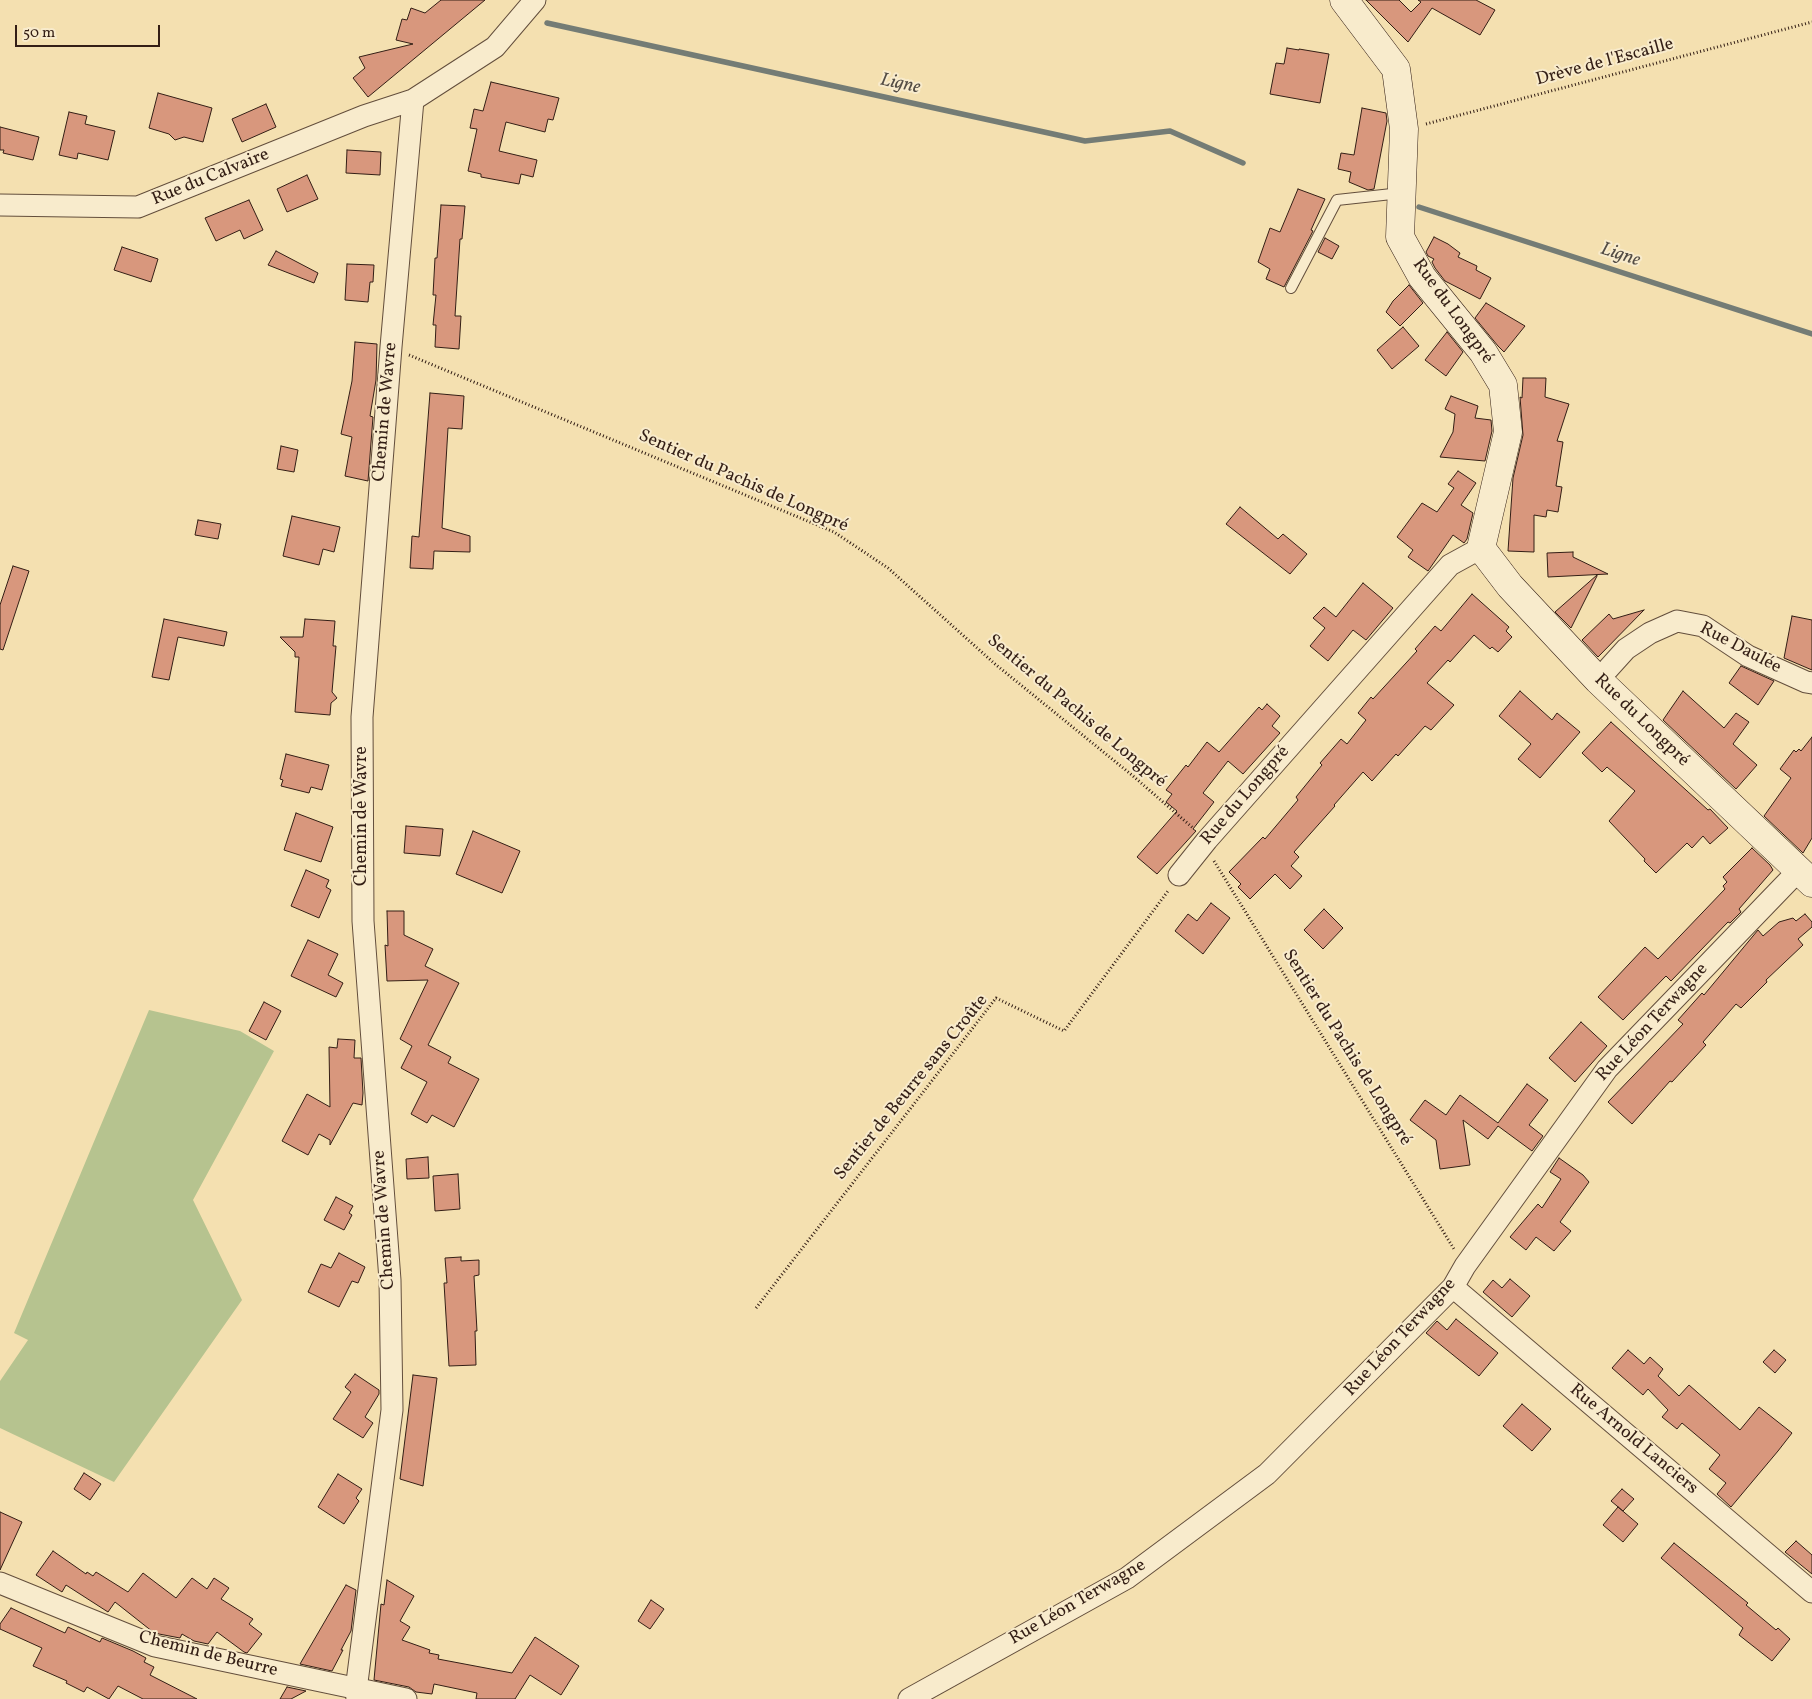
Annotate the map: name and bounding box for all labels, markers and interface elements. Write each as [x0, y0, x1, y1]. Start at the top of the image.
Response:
scale bar [18, 15, 162, 47]
text: 50 m [23, 23, 55, 44]
street label: Drève de l'Escaille [1534, 34, 1676, 92]
water label: Ligne [878, 70, 922, 100]
street label: Rue du Calvaire [149, 145, 273, 211]
water label: Ligne [1597, 239, 1643, 273]
street label: Rue du Longpré [1407, 255, 1497, 369]
street label: Chemin de Wavre [369, 341, 403, 483]
street label: Sentier du Pachis de Longpré [635, 426, 851, 538]
street label: Rue Daulée [1696, 619, 1784, 679]
street label: Sentier du Pachis de Longpré [982, 631, 1170, 793]
street label: Rue du Longpré [1589, 670, 1693, 772]
street label: Rue du Longpré [1197, 742, 1295, 850]
street label: Chemin de Wavre [352, 746, 374, 886]
street label: Sentier du Pachis de Longpré [1277, 946, 1415, 1150]
street label: Rue Léon Terwagne [1593, 959, 1713, 1087]
street label: Sentier de Beurre sans Croûte [830, 991, 994, 1185]
street label: Chemin de Wavre [369, 1150, 401, 1290]
street label: Rue Léon Terwagne [1341, 1274, 1461, 1402]
street label: Rue Arnold Lanciers [1564, 1380, 1702, 1500]
street label: Rue Léon Terwagne [1006, 1555, 1150, 1651]
street label: Chemin de Beurre [136, 1627, 280, 1683]

